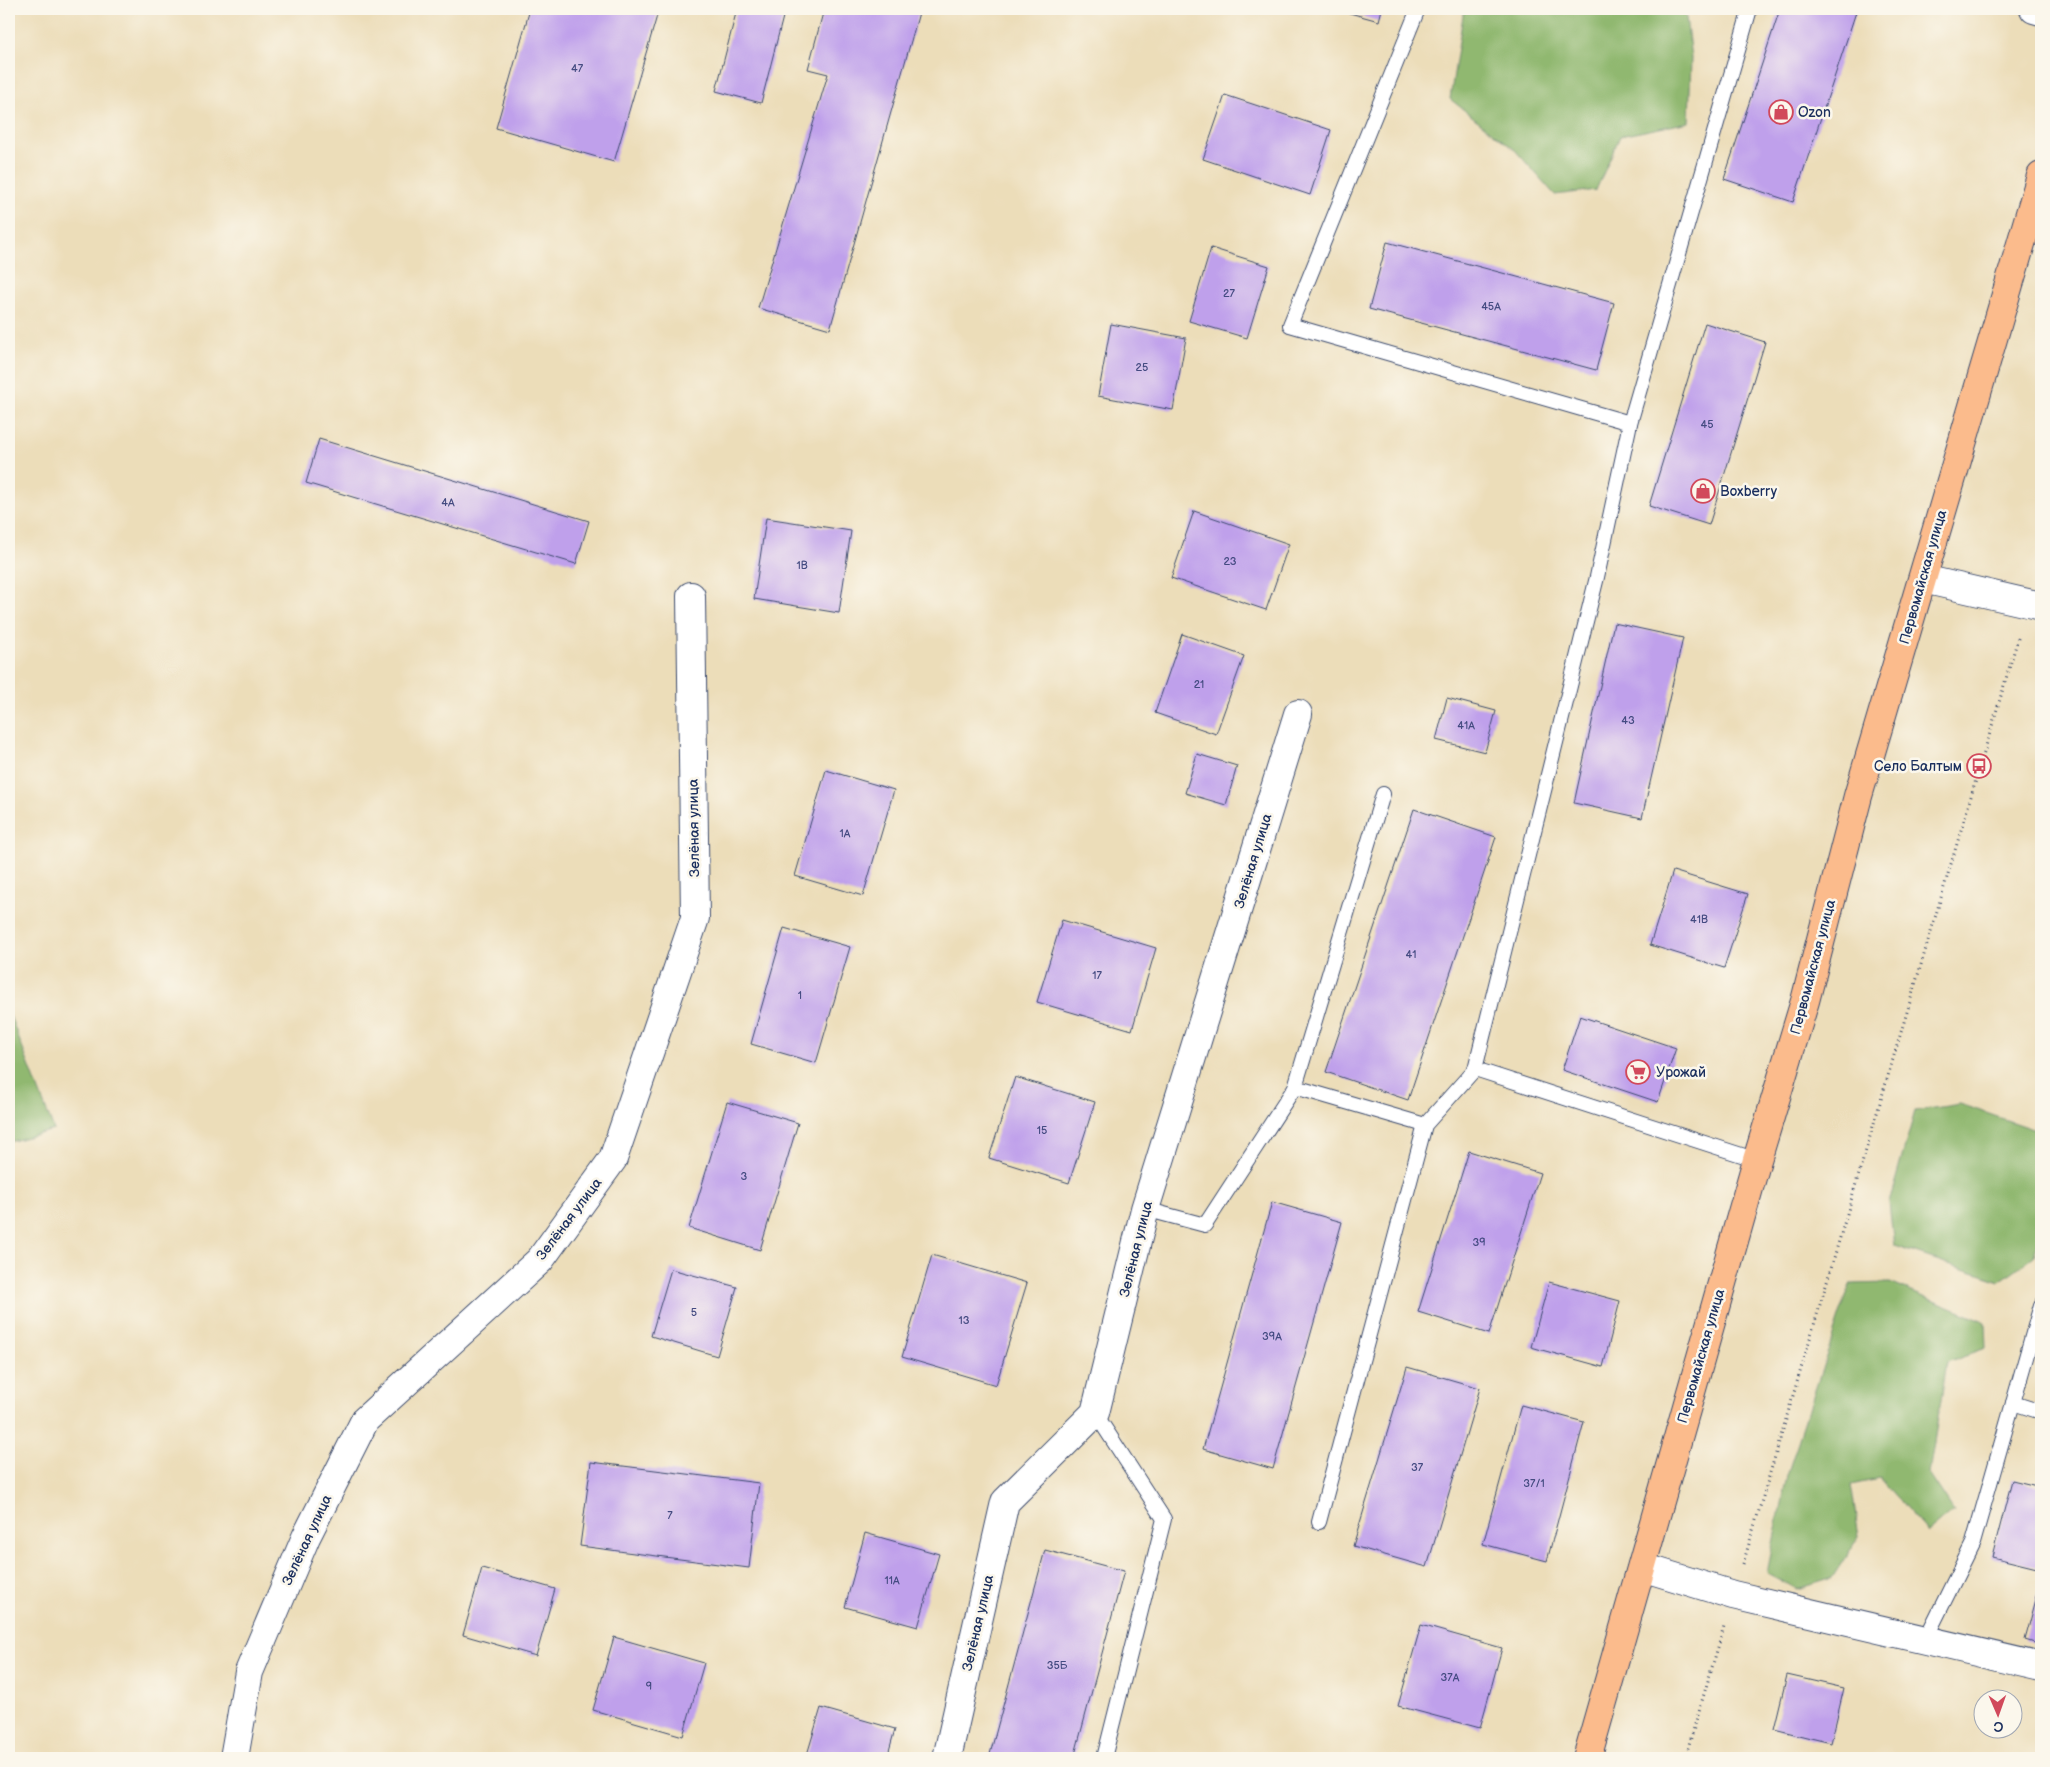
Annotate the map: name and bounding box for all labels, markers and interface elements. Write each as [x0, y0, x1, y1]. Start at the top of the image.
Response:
house number: 47 [571, 62, 584, 75]
shop icon: Ozon [1768, 99, 1794, 125]
place label: Ozon [1798, 104, 1831, 121]
house number: 27 [1223, 287, 1236, 300]
house number: 45А [1481, 300, 1501, 313]
house number: 25 [1136, 361, 1148, 374]
house number: 45 [1700, 418, 1714, 431]
shop icon: Boxberry [1690, 478, 1716, 504]
place label: Boxberry [1720, 483, 1778, 500]
house number: 4А [441, 496, 455, 509]
street label: Первомайская улица [1896, 507, 1951, 646]
house number: 23 [1223, 555, 1237, 568]
house number: 1В [796, 559, 808, 572]
house number: 21 [1194, 678, 1204, 691]
house number: 43 [1621, 714, 1635, 727]
house number: 41А [1457, 719, 1475, 732]
bus stop icon: Село Балтым [1966, 753, 1992, 779]
place label: Село Балтым [1874, 758, 1962, 775]
street label: Зелёная улица [685, 778, 703, 877]
street label: Зелёная улица [1231, 811, 1276, 910]
house number: 1А [840, 827, 851, 840]
street label: Первомайская улица [1787, 897, 1839, 1036]
house number: 41В [1690, 913, 1708, 926]
house number: 41 [1406, 948, 1416, 961]
house number: 17 [1092, 969, 1102, 982]
house number: 1 [798, 989, 802, 1002]
supermarket icon: Урожай [1625, 1059, 1651, 1085]
place label: Урожай [1656, 1064, 1706, 1081]
house number: 15 [1037, 1124, 1047, 1137]
house number: 3 [741, 1170, 748, 1183]
street label: Зелёная улица [533, 1174, 606, 1263]
street label: Зелёная улица [1116, 1199, 1156, 1299]
house number: 39 [1472, 1236, 1486, 1249]
street label: Первомайская улица [1674, 1286, 1729, 1425]
house number: 5 [691, 1306, 697, 1319]
house number: 13 [958, 1314, 970, 1327]
house number: 39А [1262, 1330, 1282, 1343]
house number: 37 [1411, 1461, 1424, 1474]
house number: 37/1 [1523, 1477, 1545, 1490]
street label: Зелёная улица [279, 1491, 336, 1588]
house number: 7 [667, 1509, 673, 1522]
street label: Зелёная улица [959, 1573, 997, 1673]
house number: 11А [884, 1574, 900, 1587]
house number: 35Б [1047, 1659, 1068, 1672]
house number: 37А [1441, 1671, 1460, 1684]
house number: 9 [646, 1680, 652, 1693]
north arrow [1972, 1690, 2022, 1740]
text: С [1993, 1718, 2004, 1735]

